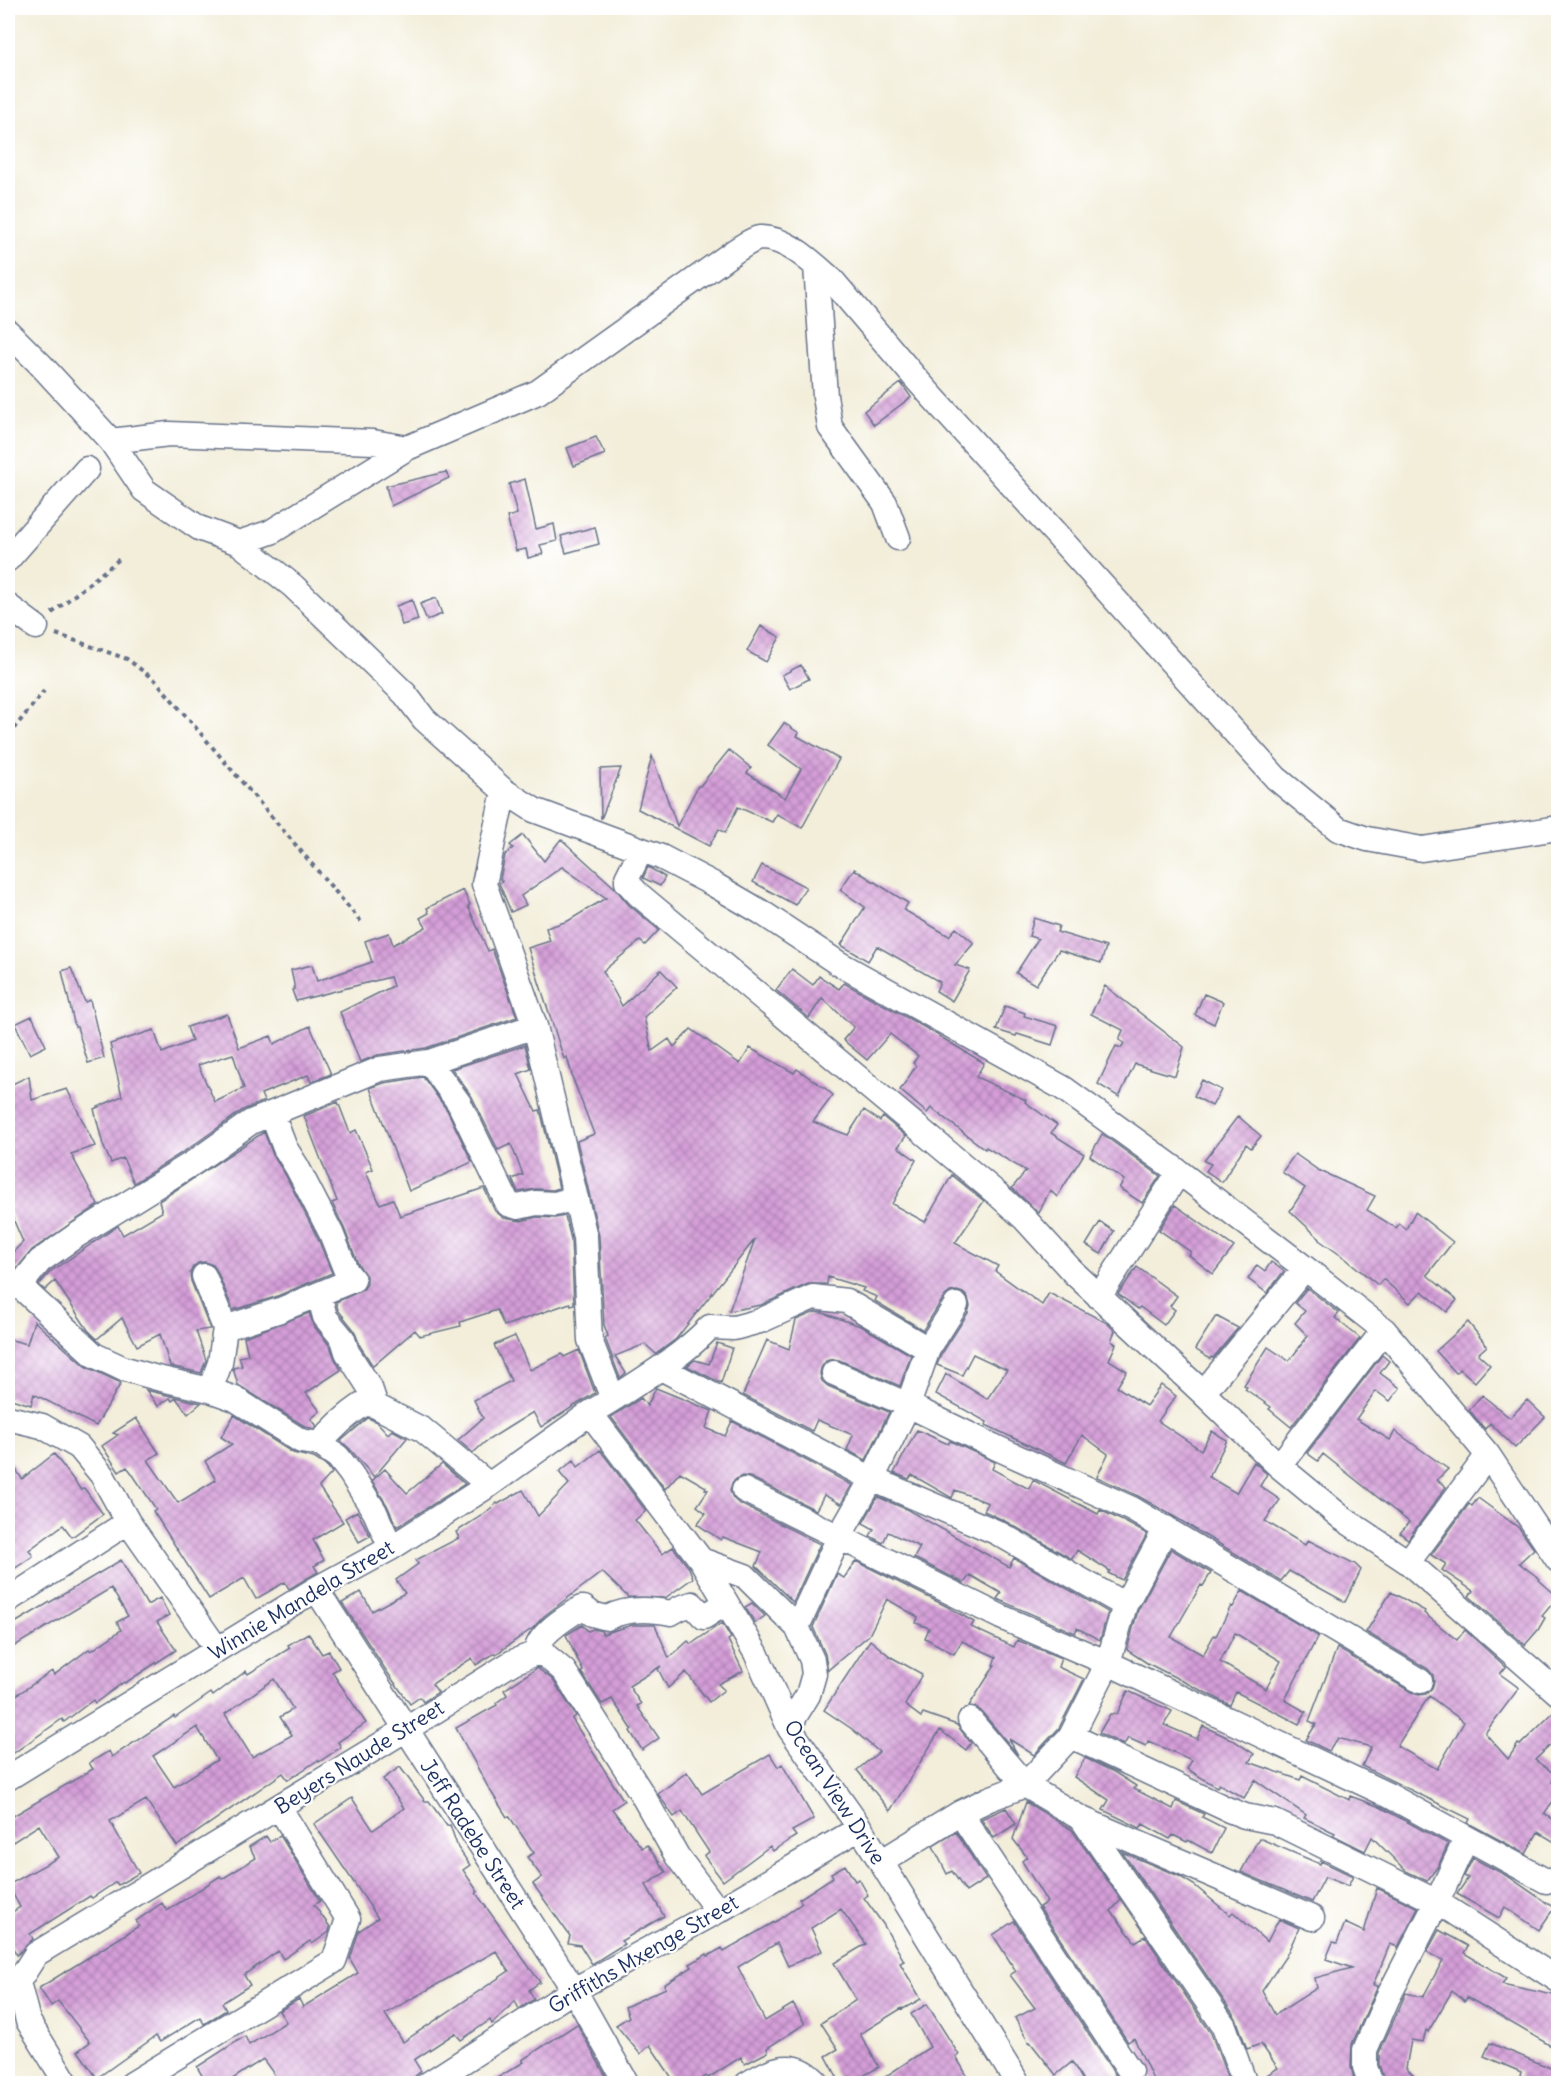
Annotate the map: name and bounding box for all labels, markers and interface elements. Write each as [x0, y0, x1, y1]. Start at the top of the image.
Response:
street label: Winnie Mandela Street [203, 1534, 399, 1666]
street label: Beyers Naude Street [269, 1694, 449, 1820]
street label: Ocean View Drive [778, 1714, 892, 1870]
street label: Jeff Radebe Street [414, 1754, 532, 1914]
street label: Griffiths Mxenge Street [543, 1889, 743, 2019]

